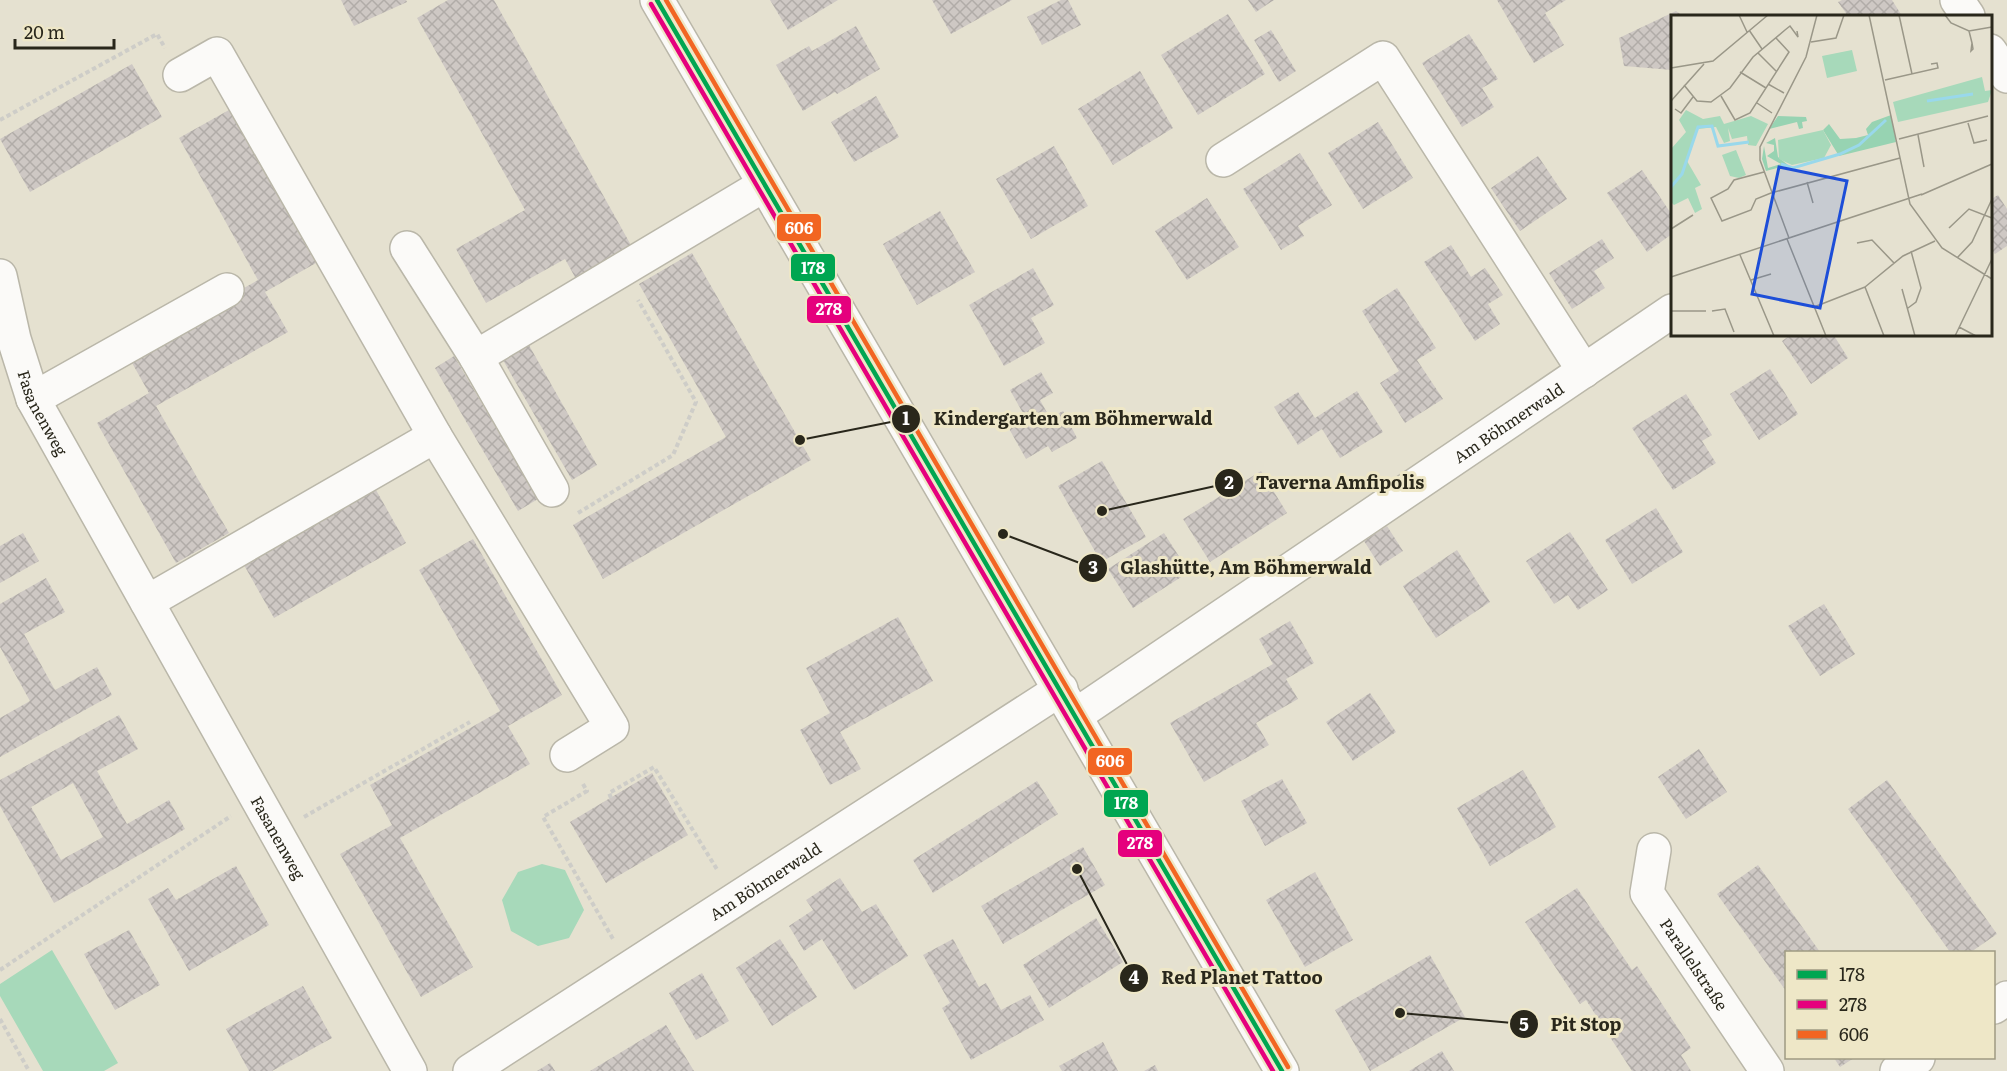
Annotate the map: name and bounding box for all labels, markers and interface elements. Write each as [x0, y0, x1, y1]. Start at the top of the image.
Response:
scale bar [15, 12, 114, 50]
inset map [1671, 15, 1992, 336]
text: 20 m [24, 18, 65, 45]
line badge: 606 [776, 213, 822, 242]
text: 606 [785, 215, 813, 239]
line badge: 178 [790, 253, 836, 282]
text: 178 [801, 255, 826, 279]
line badge: 278 [806, 295, 852, 324]
text: 278 [816, 296, 843, 320]
street label: Fasanenweg [13, 367, 74, 460]
street label: Am Böhmerwald [1448, 376, 1568, 468]
callout: Kindergarten am Böhmerwald [891, 401, 1224, 437]
text: 1 [902, 404, 910, 431]
text: Kindergarten am Böhmerwald [933, 404, 1213, 431]
callout: Taverna Amfipolis [1214, 465, 1436, 501]
text: 2 [1224, 468, 1234, 495]
text: Taverna Amfipolis [1256, 468, 1424, 495]
callout: Glashütte, Am Böhmerwald [1078, 550, 1384, 586]
text: 3 [1088, 553, 1098, 580]
text: Glashütte, Am Böhmerwald [1120, 553, 1372, 580]
line badge: 606 [1087, 747, 1133, 776]
text: 606 [1096, 748, 1124, 772]
line badge: 178 [1103, 789, 1149, 818]
text: 178 [1114, 790, 1139, 814]
street label: Fasanenweg [246, 791, 312, 884]
line badge: 278 [1117, 829, 1163, 858]
text: 278 [1127, 830, 1154, 854]
street label: Am Böhmerwald [704, 835, 826, 925]
street label: Parallelstraße [1655, 913, 1735, 1015]
legend [1785, 951, 1995, 1059]
callout: Red Planet Tattoo [1119, 960, 1335, 996]
text: 178 [1839, 960, 1865, 987]
text: 4 [1129, 963, 1140, 990]
text: Red Planet Tattoo [1161, 963, 1323, 990]
text: 278 [1839, 990, 1867, 1017]
callout: Pit Stop [1509, 1006, 1634, 1042]
text: 5 [1519, 1010, 1529, 1037]
text: Pit Stop [1551, 1010, 1622, 1037]
text: 606 [1839, 1020, 1869, 1047]

